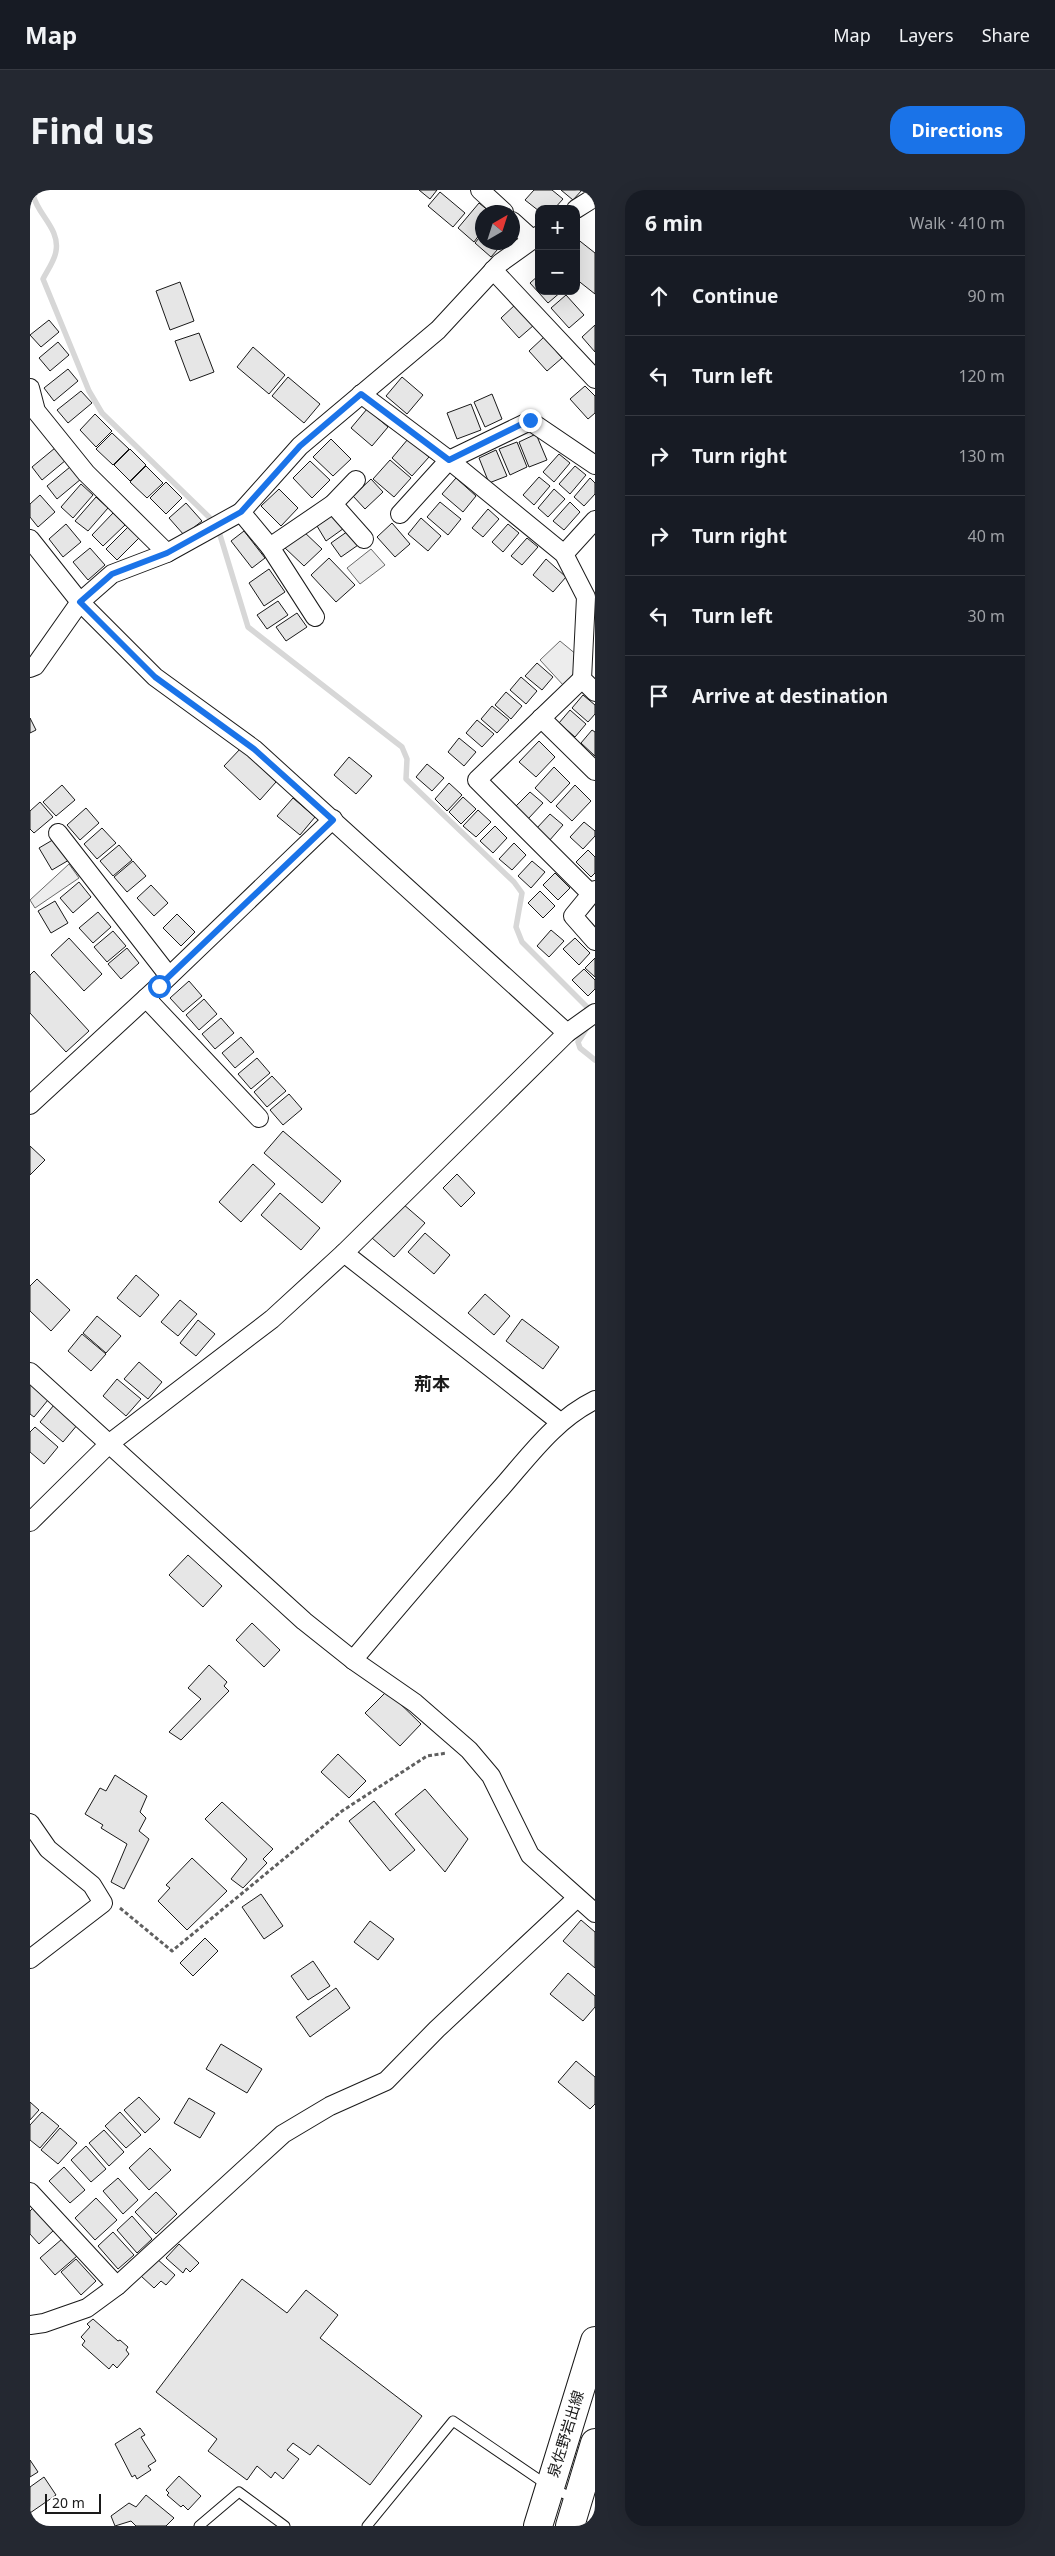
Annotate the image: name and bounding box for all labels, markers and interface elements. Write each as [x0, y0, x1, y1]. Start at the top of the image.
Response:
text: Map [25, 18, 77, 51]
text: Map [833, 23, 871, 47]
text: Layers [899, 23, 954, 47]
text: Share [982, 23, 1030, 47]
button: Directions [890, 106, 1025, 154]
text: Find us [30, 107, 154, 154]
north arrow [475, 205, 520, 250]
map controls [535, 205, 580, 295]
button: + [535, 205, 580, 250]
text: 6 min [645, 209, 703, 237]
text: Walk · 410 m [910, 212, 1005, 234]
button: − [535, 250, 580, 295]
icon: ahead [645, 282, 673, 310]
text: Continue [692, 283, 778, 309]
text: 90 m [968, 285, 1005, 307]
icon: left [645, 362, 673, 390]
text: Turn left [692, 363, 773, 389]
text: 120 m [958, 365, 1005, 387]
route end [519, 409, 542, 432]
icon: right [645, 442, 673, 470]
text: Turn right [692, 443, 787, 469]
text: 130 m [958, 445, 1005, 467]
icon: right [645, 522, 673, 550]
text: Turn right [692, 523, 787, 549]
text: 40 m [968, 525, 1005, 547]
icon: left [645, 602, 673, 630]
text: Turn left [692, 603, 773, 629]
text: 30 m [968, 605, 1005, 627]
icon: arrive [645, 682, 673, 710]
text: Arrive at destination [692, 683, 888, 709]
route start [148, 975, 171, 998]
district label: 荊本 [414, 1371, 450, 1395]
street label: 泉佐野岩出線 [542, 2388, 588, 2480]
scale bar [45, 2491, 101, 2514]
text: 20 m [52, 2493, 85, 2512]

